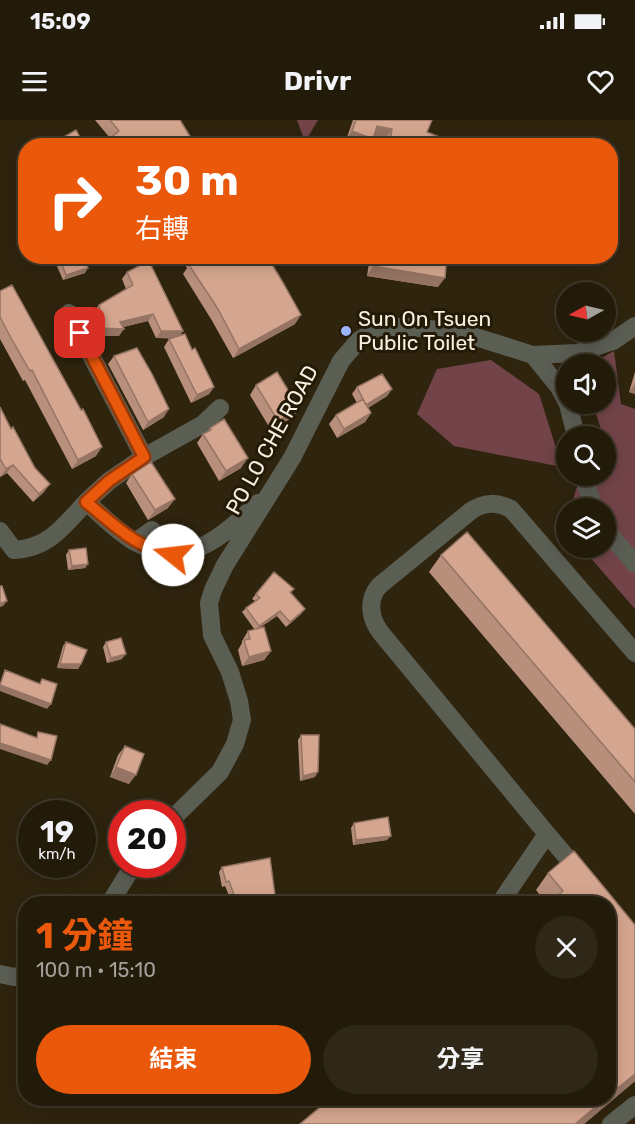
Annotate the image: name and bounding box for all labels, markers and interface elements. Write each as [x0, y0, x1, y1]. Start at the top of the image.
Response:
text: 15:09 [30, 8, 91, 35]
icon: menu [18, 65, 51, 98]
text: Drivr [284, 65, 351, 97]
icon: heart [584, 65, 617, 98]
text: 30 m [135, 156, 239, 206]
icon: right [36, 162, 114, 240]
text: 右轉 [135, 213, 189, 245]
north arrow [556, 282, 616, 342]
map controls [556, 282, 616, 558]
place label: Sun On Tsuen Public Toilet [358, 306, 491, 355]
pin [54, 307, 105, 358]
icon: arrive [63, 316, 96, 349]
marker: Sun On Tsuen Public Toilet [339, 324, 353, 338]
button: sound [556, 354, 616, 414]
street label: PO LO CHE ROAD [220, 361, 323, 519]
button: search [556, 426, 616, 486]
button: layers [556, 498, 616, 558]
position arrow [141, 523, 205, 587]
speed limit sign: 20 [108, 800, 186, 878]
text: 19 [40, 814, 74, 850]
text: km/h [38, 845, 76, 863]
text: 1 分鐘 [36, 914, 134, 957]
button: close [535, 916, 598, 979]
text: 100 m · 15:10 [36, 958, 156, 982]
button: 結束 [36, 1025, 311, 1094]
button: 分享 [323, 1025, 598, 1094]

